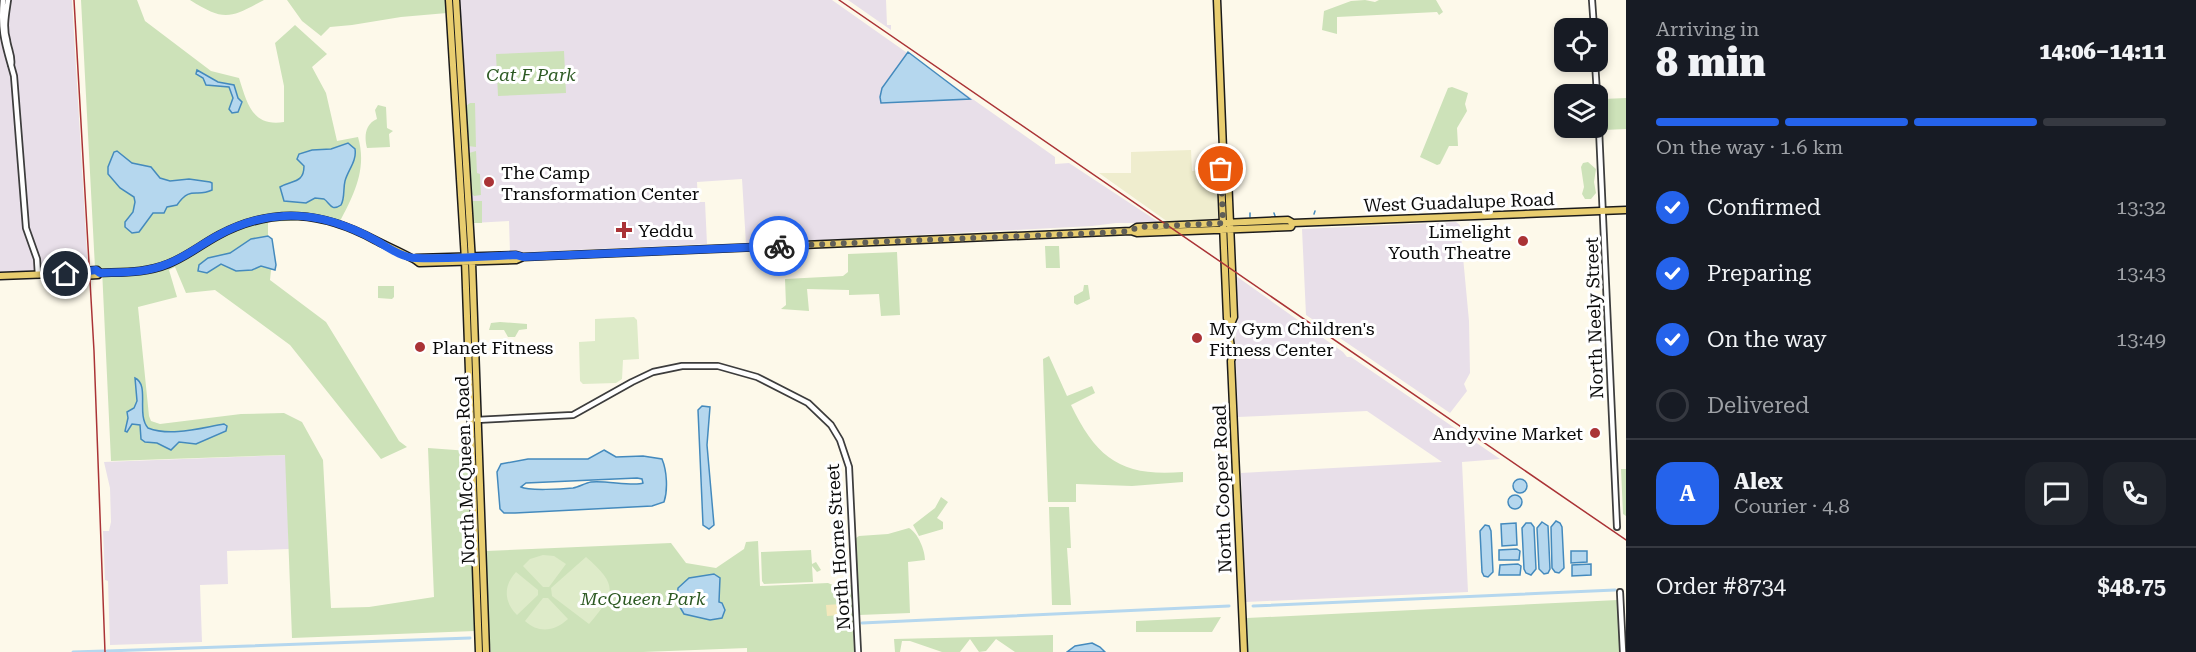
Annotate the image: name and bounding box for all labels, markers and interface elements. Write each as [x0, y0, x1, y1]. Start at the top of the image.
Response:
text: Arriving in [1656, 17, 1759, 41]
map controls [1554, 18, 1608, 138]
button: locate [1554, 18, 1608, 72]
text: 14:06–14:11 [2039, 39, 2166, 64]
text: 8 min [1656, 40, 1766, 86]
park label: Cat F Park [486, 64, 576, 85]
button: layers [1554, 84, 1608, 138]
text: On the way · 1.6 km [1656, 135, 1843, 159]
pin [1195, 143, 1246, 194]
icon: bag [1204, 152, 1237, 185]
place label: The Camp Transformation Center [501, 162, 699, 204]
marker: The Camp Transformation Center [482, 175, 496, 189]
street label: West Guadalupe Road [1363, 188, 1555, 216]
icon: check [1656, 191, 1689, 224]
text: Confirmed [1707, 195, 1821, 220]
text: 13:32 [2116, 195, 2166, 219]
courier [749, 216, 809, 276]
place label: Yeddu [638, 220, 693, 241]
marker: Yeddu [615, 221, 633, 239]
place label: Limelight Youth Theatre [1388, 221, 1511, 263]
icon: bike [763, 230, 796, 263]
marker: Limelight Youth Theatre [1516, 234, 1530, 248]
street label: North Neely Street [1581, 236, 1607, 399]
pin [40, 248, 91, 299]
icon: home [49, 257, 82, 290]
icon: check [1656, 257, 1689, 290]
text: Preparing [1707, 261, 1811, 286]
text: 13:43 [2116, 261, 2166, 285]
place label: My Gym Children's Fitness Center [1209, 318, 1375, 360]
icon: check [1656, 323, 1689, 356]
text: On the way [1707, 327, 1827, 352]
text: 13:49 [2116, 327, 2166, 351]
marker: My Gym Children's Fitness Center [1190, 331, 1204, 345]
place label: Planet Fitness [432, 337, 553, 358]
marker: Planet Fitness [413, 340, 427, 354]
street label: North McQueen Road [451, 375, 479, 565]
text: Delivered [1707, 393, 1809, 418]
street label: North Cooper Road [1209, 404, 1235, 574]
place label: Andyvine Market [1432, 423, 1583, 444]
marker: Andyvine Market [1588, 426, 1602, 440]
button: chat [2025, 462, 2088, 525]
button: phone [2103, 462, 2166, 525]
street label: North Horne Street [822, 463, 854, 631]
text: Alex [1734, 469, 1783, 494]
text: A [1680, 481, 1695, 506]
text: Courier · 4.8 [1734, 494, 1850, 518]
text: Order #8734 [1656, 574, 1786, 599]
text: $48.75 [2097, 574, 2166, 599]
park label: McQueen Park [580, 588, 706, 609]

